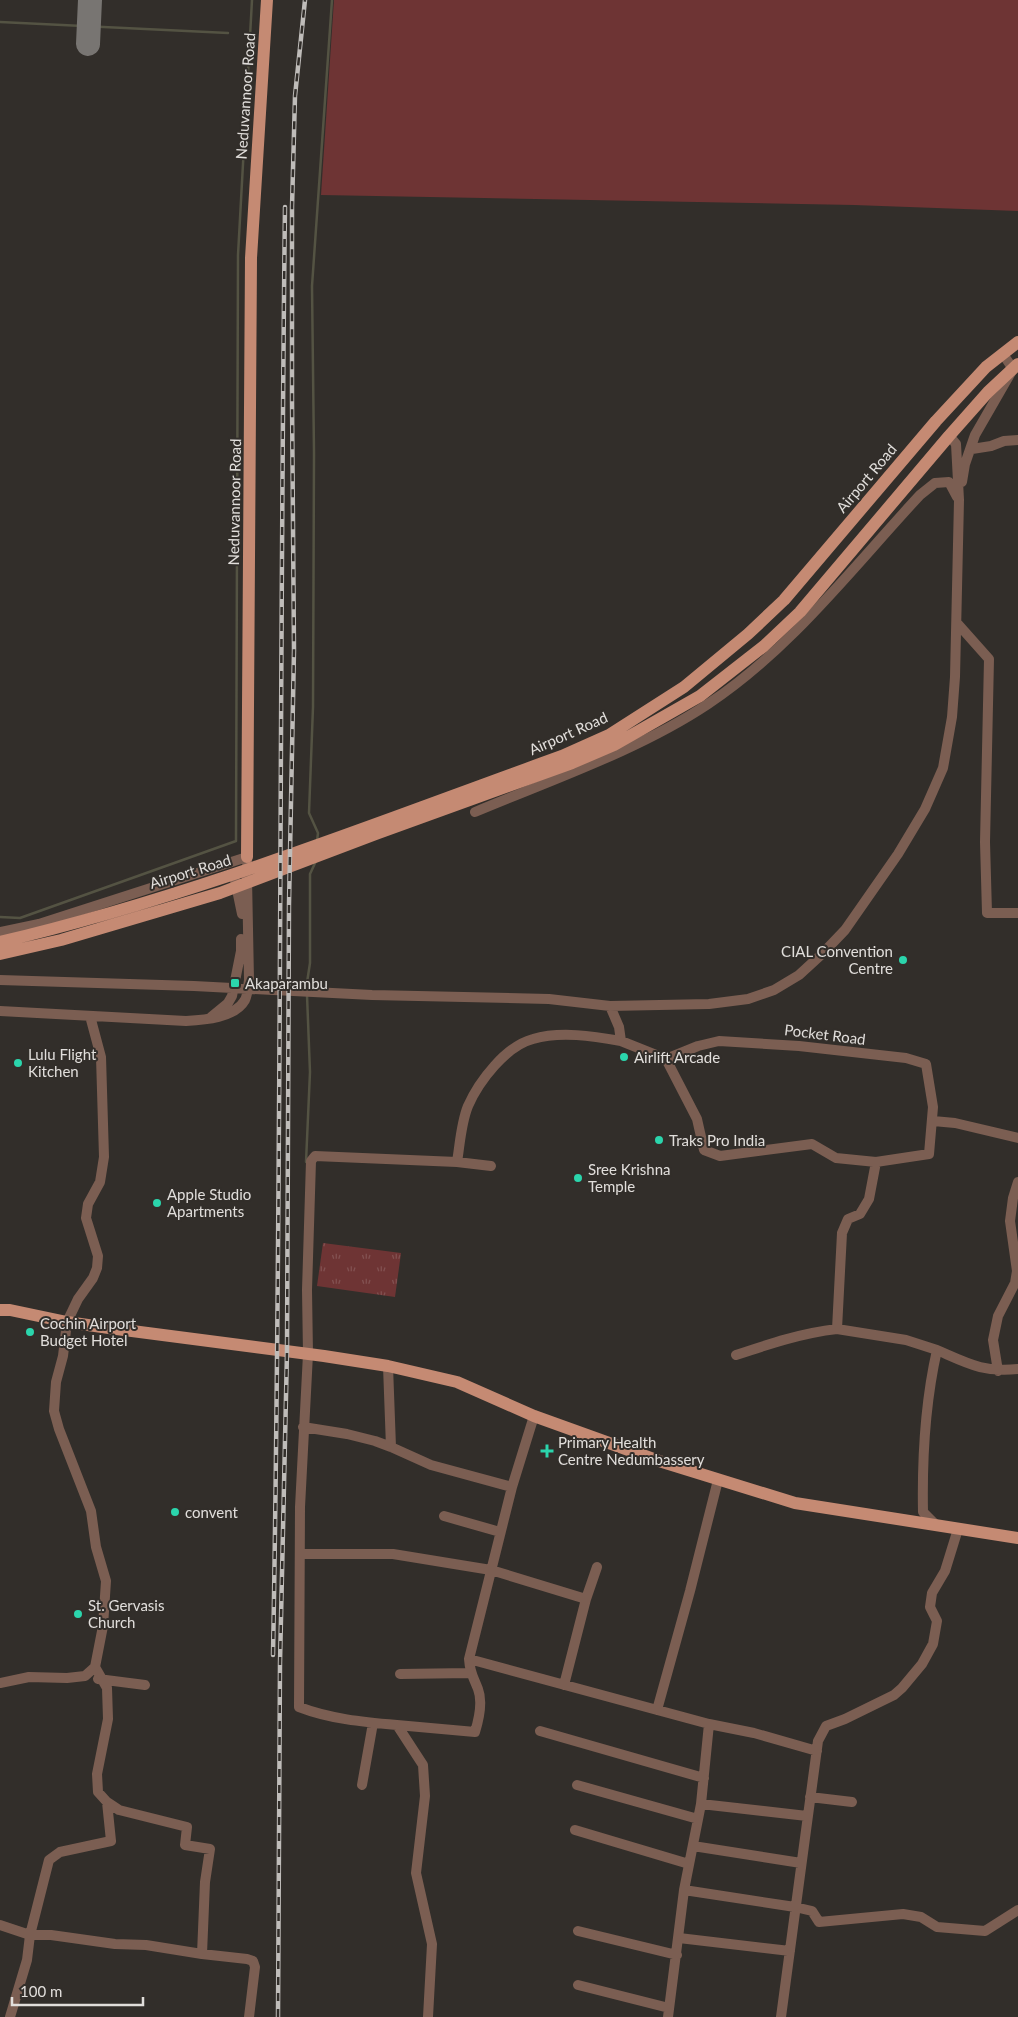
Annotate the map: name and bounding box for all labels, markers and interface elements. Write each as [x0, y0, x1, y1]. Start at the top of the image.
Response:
street label: Neduvannoor Road [232, 32, 258, 160]
street label: Neduvannoor Road [224, 438, 244, 566]
street label: Airport Road [832, 440, 900, 516]
street label: Airport Road [526, 708, 610, 758]
street label: Airport Road [147, 850, 233, 892]
place label: CIAL Convention Centre [781, 942, 893, 977]
marker: CIAL Convention Centre [897, 954, 909, 966]
place label: Akaparambu [245, 974, 328, 992]
marker: Akaparambu [229, 977, 241, 989]
street label: Pocket Road [783, 1020, 867, 1048]
place label: Lulu Flight Kitchen [28, 1045, 97, 1080]
place label: Airlift Arcade [634, 1048, 720, 1066]
marker: Airlift Arcade [618, 1051, 630, 1063]
marker: Lulu Flight Kitchen [12, 1057, 24, 1069]
place label: Traks Pro India [669, 1131, 765, 1149]
marker: Traks Pro India [653, 1134, 665, 1146]
place label: Sree Krishna Temple [588, 1160, 671, 1195]
marker: Sree Krishna Temple [572, 1172, 584, 1184]
place label: Apple Studio Apartments [167, 1185, 251, 1220]
marker: Apple Studio Apartments [151, 1197, 163, 1209]
place label: Cochin Airport Budget Hotel [40, 1314, 137, 1349]
marker: Cochin Airport Budget Hotel [24, 1326, 36, 1338]
place label: Primary Health Centre Nedumbassery [558, 1433, 705, 1468]
marker: Primary Health Centre Nedumbassery [540, 1444, 554, 1458]
place label: convent [185, 1503, 238, 1521]
marker: convent [169, 1506, 181, 1518]
place label: St. Gervasis Church [88, 1596, 164, 1631]
marker: St. Gervasis Church [72, 1608, 84, 1620]
scale bar [12, 1974, 144, 2006]
text: 100 m [20, 1982, 62, 2000]

